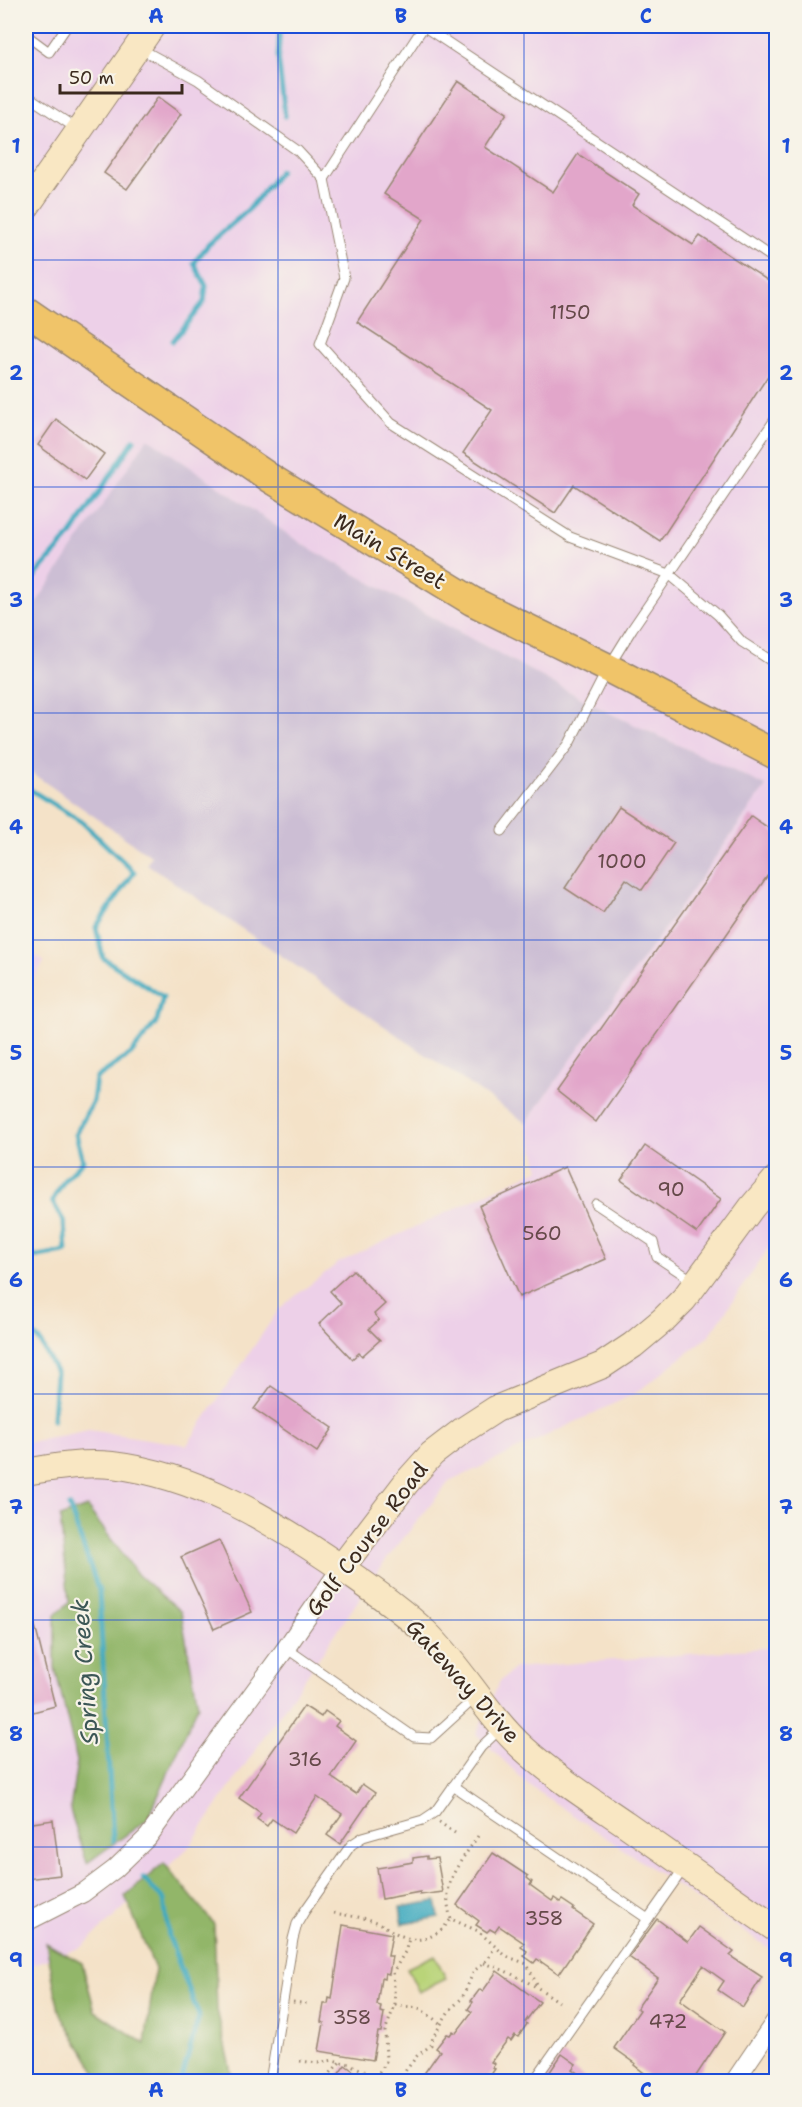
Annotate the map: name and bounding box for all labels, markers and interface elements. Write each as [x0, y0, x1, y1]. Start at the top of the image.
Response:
text: A [148, 3, 164, 29]
text: B [395, 3, 407, 29]
text: C [640, 3, 652, 29]
scale bar [60, 57, 182, 95]
text: 50 m [69, 66, 114, 90]
text: 1 [11, 133, 21, 159]
text: 1 [781, 133, 791, 159]
house number: 1150 [549, 299, 591, 325]
text: 2 [9, 360, 23, 386]
text: 2 [779, 360, 793, 386]
street label: Main Street [328, 506, 452, 596]
text: 3 [9, 587, 23, 613]
text: 3 [779, 587, 793, 613]
text: 4 [9, 814, 23, 840]
text: 4 [779, 814, 793, 840]
house number: 1000 [597, 848, 647, 874]
text: 5 [10, 1040, 22, 1066]
text: 5 [780, 1040, 792, 1066]
house number: 90 [657, 1176, 685, 1202]
house number: 560 [522, 1220, 562, 1246]
text: 6 [9, 1267, 23, 1293]
text: 6 [779, 1267, 793, 1293]
street label: Golf Course Road [299, 1456, 435, 1622]
text: 7 [9, 1494, 23, 1520]
text: 7 [779, 1494, 793, 1520]
water label: Spring Creek [64, 1598, 106, 1746]
street label: Gateway Drive [400, 1613, 526, 1749]
text: 8 [9, 1721, 23, 1747]
text: 8 [779, 1721, 793, 1747]
house number: 316 [288, 1746, 322, 1772]
house number: 358 [524, 1905, 564, 1931]
text: 9 [9, 1947, 23, 1973]
text: 9 [779, 1947, 793, 1973]
house number: 358 [332, 2004, 372, 2030]
house number: 472 [648, 2008, 688, 2034]
text: A [148, 2077, 164, 2103]
text: B [395, 2077, 407, 2103]
text: C [640, 2077, 652, 2103]

